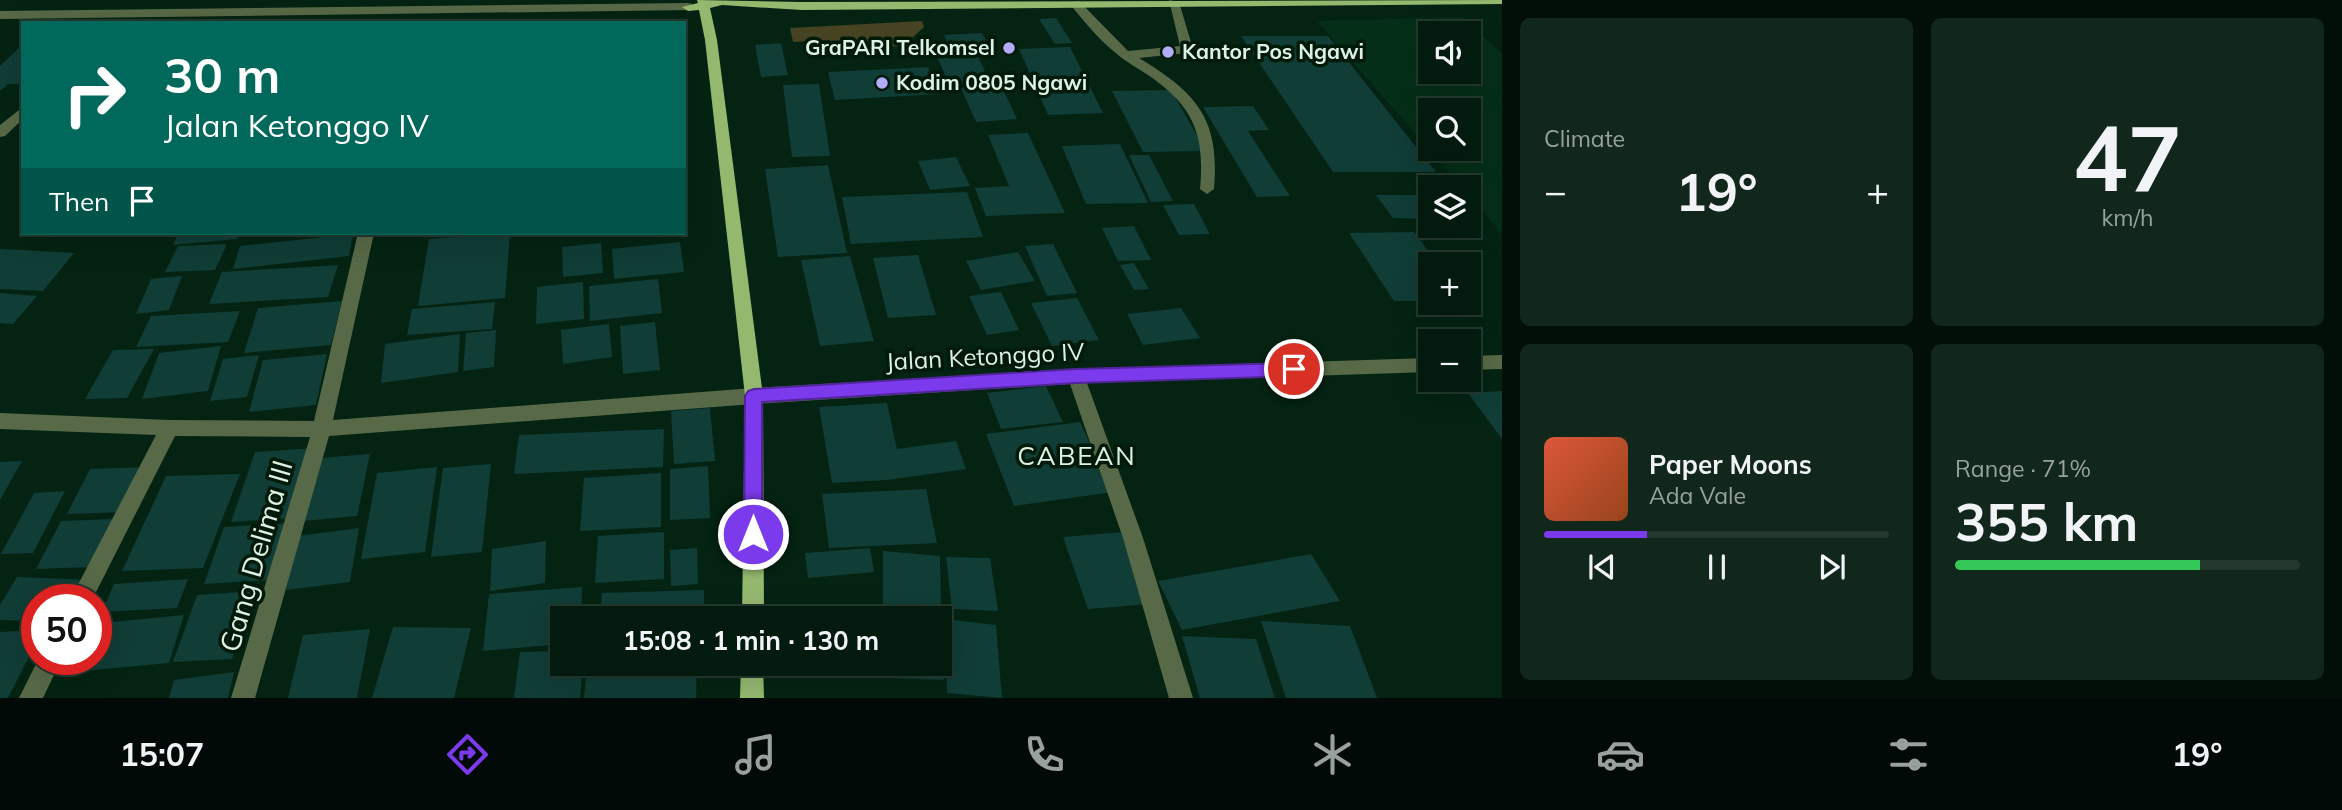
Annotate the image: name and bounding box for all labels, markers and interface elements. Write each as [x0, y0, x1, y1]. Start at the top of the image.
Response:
map controls [1418, 21, 1481, 392]
button: sound [1418, 21, 1481, 84]
place label: GraPARI Telkomsel [805, 34, 995, 60]
place label: Kantor Pos Ngawi [1182, 38, 1364, 64]
marker: GraPARI Telkomsel [1001, 40, 1017, 56]
text: 30 m [164, 44, 280, 105]
marker: Kantor Pos Ngawi [1160, 44, 1176, 60]
icon: right [49, 49, 140, 140]
place label: Kodim 0805 Ngawi [896, 69, 1087, 95]
marker: Kodim 0805 Ngawi [874, 75, 890, 91]
button: search [1418, 98, 1481, 161]
text: 47 [2073, 100, 2182, 214]
text: Jalan Ketonggo IV [164, 105, 429, 145]
text: Climate [1544, 124, 1625, 153]
text: 19° [1675, 159, 1758, 224]
text: − [1544, 167, 1567, 215]
text: + [1866, 167, 1889, 215]
button: layers [1418, 175, 1481, 238]
icon: arrive [123, 182, 161, 220]
text: Then [49, 185, 109, 218]
text: km/h [2101, 203, 2154, 232]
button: + [1418, 252, 1481, 315]
button: − [1418, 329, 1481, 392]
street label: Jalan Ketonggo IV [885, 336, 1085, 376]
pin [1264, 339, 1324, 399]
icon: arrive [1275, 350, 1313, 388]
district label: CABEAN [1017, 439, 1137, 472]
text: Paper Moons [1649, 448, 1812, 481]
text: Range · 71% [1955, 454, 2091, 483]
street label: Gang Delima III [211, 456, 300, 656]
text: Ada Vale [1649, 481, 1746, 510]
text: 355 km [1955, 489, 2138, 554]
position arrow [716, 497, 790, 571]
icon: previous [1583, 548, 1621, 586]
icon: pause [1698, 548, 1736, 586]
icon: next [1813, 548, 1851, 586]
speed limit sign: 50 [21, 584, 112, 675]
text: 15:08 · 1 min · 130 m [623, 624, 879, 657]
icon: directions [443, 730, 492, 779]
icon: music [731, 730, 780, 779]
icon: phone [1020, 730, 1069, 779]
icon: climate [1308, 730, 1357, 779]
icon: car [1596, 730, 1645, 779]
icon: filters [1884, 730, 1933, 779]
text: 15:07 [120, 734, 204, 774]
text: 19° [2172, 734, 2222, 774]

